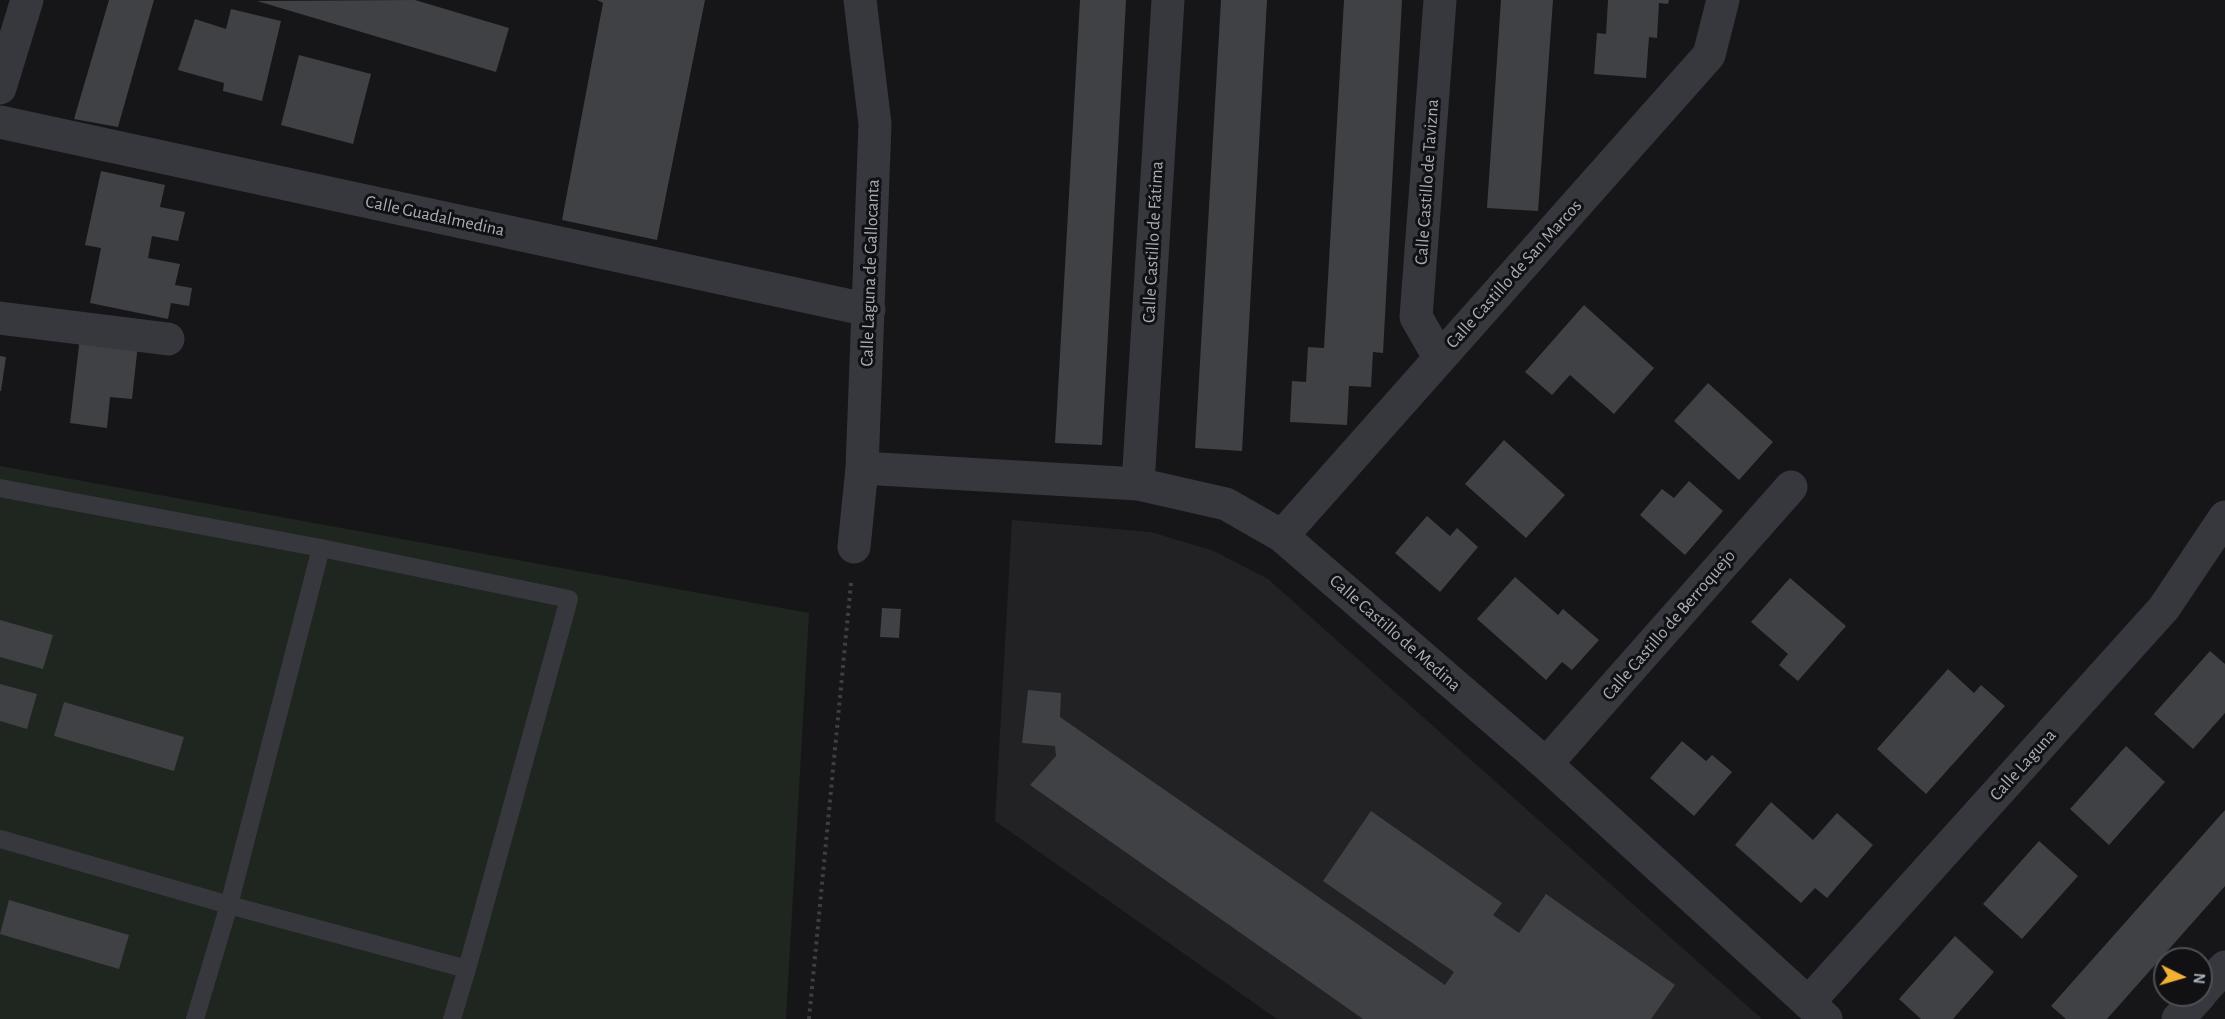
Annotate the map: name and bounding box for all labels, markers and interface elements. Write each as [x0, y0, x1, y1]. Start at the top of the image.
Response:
street label: Calle Castillo de Tavizna [1410, 98, 1444, 266]
street label: Calle Castillo de Fátima [1138, 161, 1168, 323]
street label: Calle Laguna de Gallocanta [856, 179, 884, 367]
street label: Calle Guadalmedina [363, 191, 507, 241]
street label: Calle Castillo de San Marcos [1442, 195, 1586, 353]
street label: Calle Castillo de Berroquejo [1598, 545, 1740, 705]
street label: Calle Castillo de Medina [1325, 570, 1465, 696]
street label: Calle Laguna [1985, 725, 2061, 805]
north arrow [2153, 947, 2213, 1007]
text: N [2190, 972, 2207, 985]

